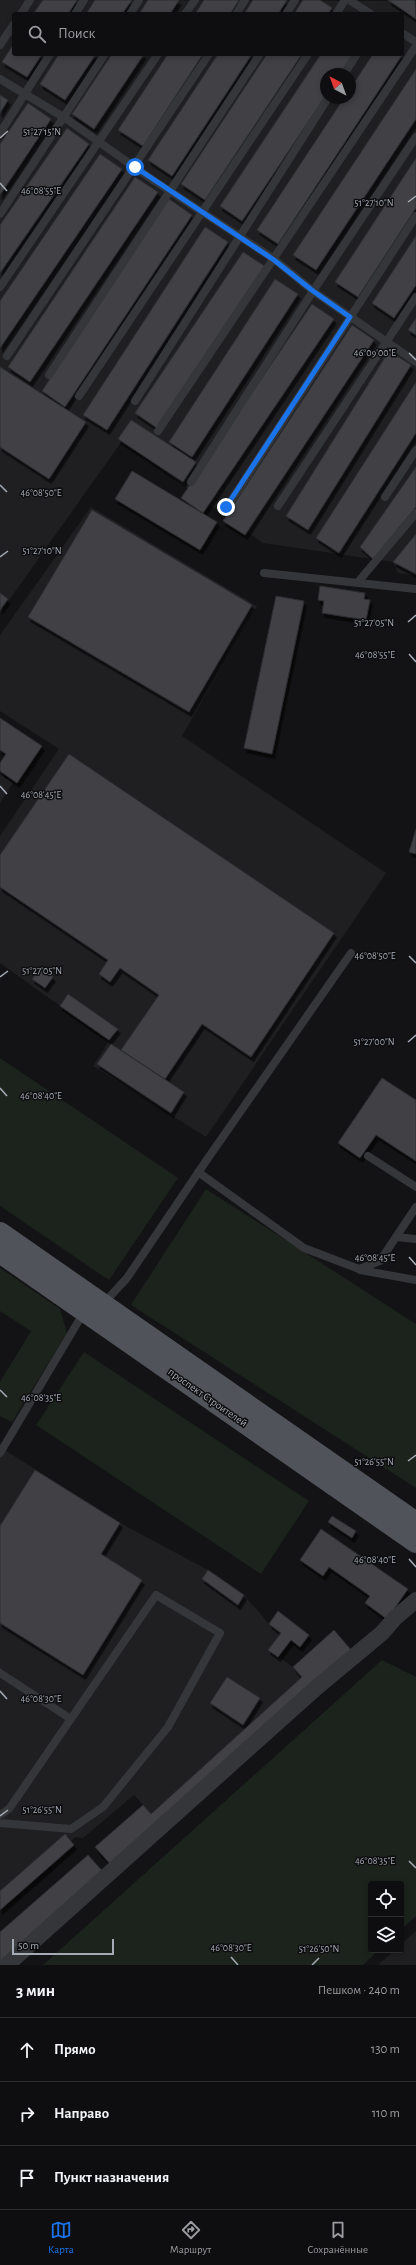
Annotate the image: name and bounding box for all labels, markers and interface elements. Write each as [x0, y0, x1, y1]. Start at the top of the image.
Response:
search box [12, 12, 404, 56]
icon: search [26, 23, 48, 45]
text: Поиск [58, 26, 96, 41]
north arrow [320, 68, 356, 104]
text: 51°27'15"N [23, 127, 61, 137]
route start [126, 158, 144, 176]
text: 46°08'55"E [21, 186, 61, 196]
text: 51°27'10"N [354, 198, 394, 208]
text: 46°09'00"E [354, 348, 396, 358]
text: 46°08'50"E [20, 488, 62, 498]
route end [217, 498, 235, 516]
text: 51°27'10"N [22, 546, 62, 556]
text: 51°27'05"N [354, 618, 394, 628]
text: 46°08'55"E [355, 650, 395, 660]
text: 46°08'45"E [21, 790, 62, 800]
text: 46°08'50"E [354, 951, 396, 961]
text: 51°27'05"N [22, 966, 62, 976]
text: 51°27'00"N [353, 1037, 395, 1047]
text: 46°08'40"E [20, 1091, 62, 1101]
text: 46°08'45"E [355, 1253, 396, 1263]
street label: проспект Строителей [166, 1366, 249, 1429]
text: 46°08'35"E [21, 1393, 61, 1403]
text: 51°26'55"N [354, 1457, 394, 1467]
text: 46°08'40"E [354, 1555, 396, 1565]
text: 46°08'30"E [20, 1694, 62, 1704]
text: 51°26'55"N [22, 1805, 62, 1815]
text: 46°08'35"E [355, 1856, 395, 1866]
map controls [368, 1881, 404, 1953]
button: locate [368, 1881, 404, 1917]
button: layers [368, 1917, 404, 1953]
scale bar [12, 1937, 114, 1956]
text: 50 m [18, 1940, 39, 1951]
text: 46°08'30"E [210, 1943, 252, 1953]
text: 51°26'50"N [299, 1944, 339, 1954]
text: 3 мин [16, 1982, 55, 1999]
text: Пешком · 240 m [318, 1984, 400, 1997]
icon: ahead [16, 2039, 38, 2061]
text: Прямо [54, 2042, 96, 2057]
text: 130 m [371, 2043, 400, 2056]
icon: right [16, 2103, 38, 2125]
text: Направо [54, 2106, 109, 2121]
text: 110 m [372, 2107, 400, 2120]
icon: arrive [16, 2167, 38, 2189]
text: Пункт назначения [54, 2170, 169, 2185]
tab: Карта [48, 2219, 74, 2256]
tab: Маршрут [170, 2219, 211, 2256]
tab: Сохранённые [307, 2219, 368, 2256]

